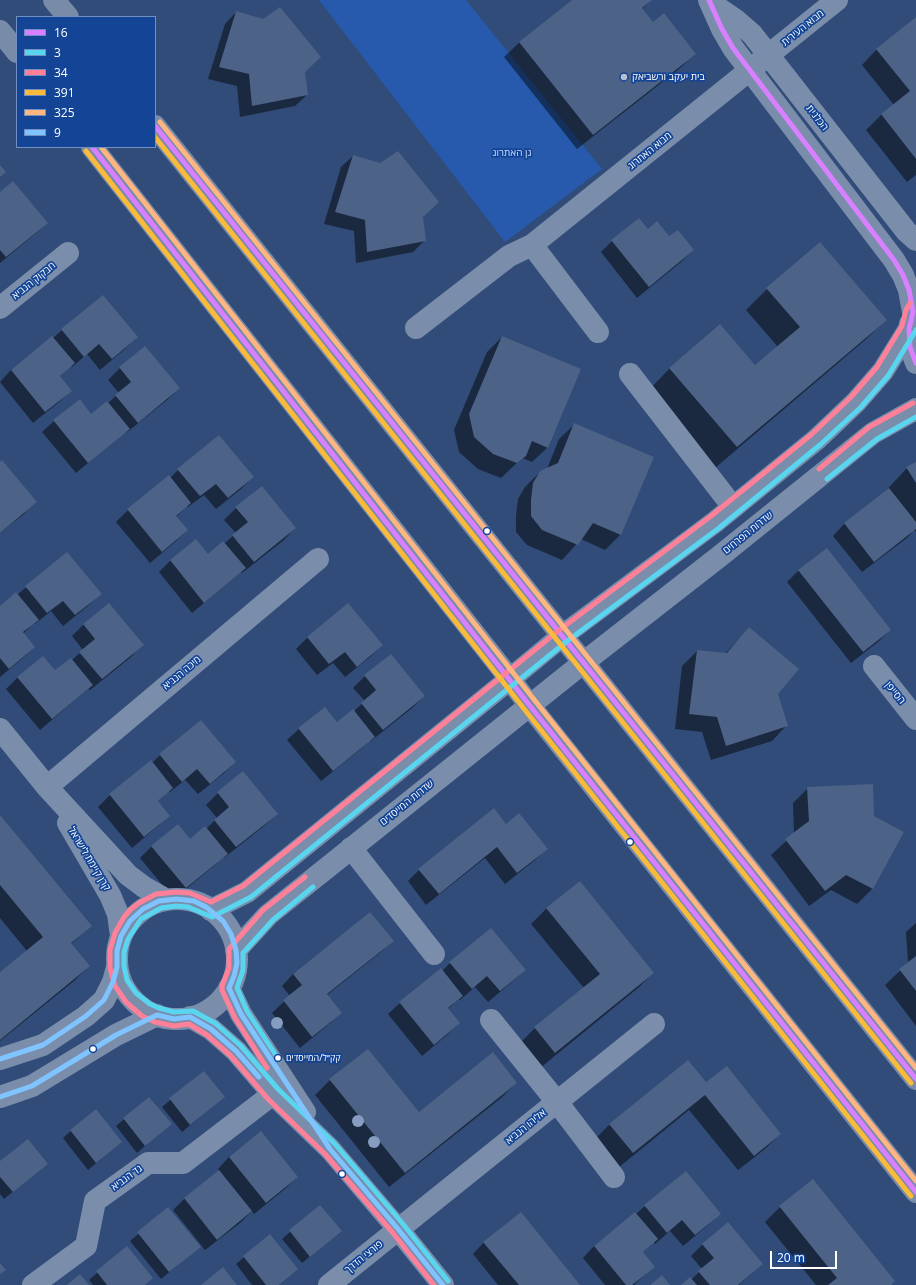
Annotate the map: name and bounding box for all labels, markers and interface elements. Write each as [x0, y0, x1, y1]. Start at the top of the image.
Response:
street label: מבוא העירית [779, 7, 827, 49]
legend [16, 16, 156, 148]
text: 16 [54, 24, 68, 41]
text: 3 [54, 44, 61, 61]
text: 34 [54, 64, 68, 81]
place label: בית יעקב ורשביאק [632, 71, 705, 83]
marker: בית יעקב ורשביאק [619, 72, 629, 82]
text: 391 [54, 84, 75, 101]
street label: הכלנית [803, 103, 831, 133]
text: 325 [54, 104, 75, 121]
text: 9 [54, 124, 61, 141]
street label: מבוא האתרוג [626, 130, 674, 172]
park label: גן האתרוג [492, 147, 532, 159]
street label: חבקוק הנביא [10, 260, 58, 302]
street label: שדרות הפרחים [721, 509, 775, 557]
unlabelled marker [482, 526, 492, 536]
street label: מיכה הנביא [160, 653, 204, 693]
street label: הסייפן [882, 679, 908, 707]
street label: שדרות המייסדים [378, 778, 436, 828]
street label: קרן קיימת לישראל [65, 825, 113, 893]
unlabelled marker [625, 837, 635, 847]
unlabelled marker [88, 1044, 98, 1054]
marker: קק״ל/המייסדים [273, 1053, 283, 1063]
place label: קק״ל/המייסדים [286, 1053, 341, 1063]
street label: אליהו הנביא [503, 1107, 549, 1147]
street label: גד הנביא [109, 1163, 145, 1193]
unlabelled marker [337, 1169, 347, 1179]
street label: פורצי הדרך [343, 1238, 385, 1276]
scale bar [772, 1243, 839, 1269]
text: 20 m [777, 1249, 805, 1266]

